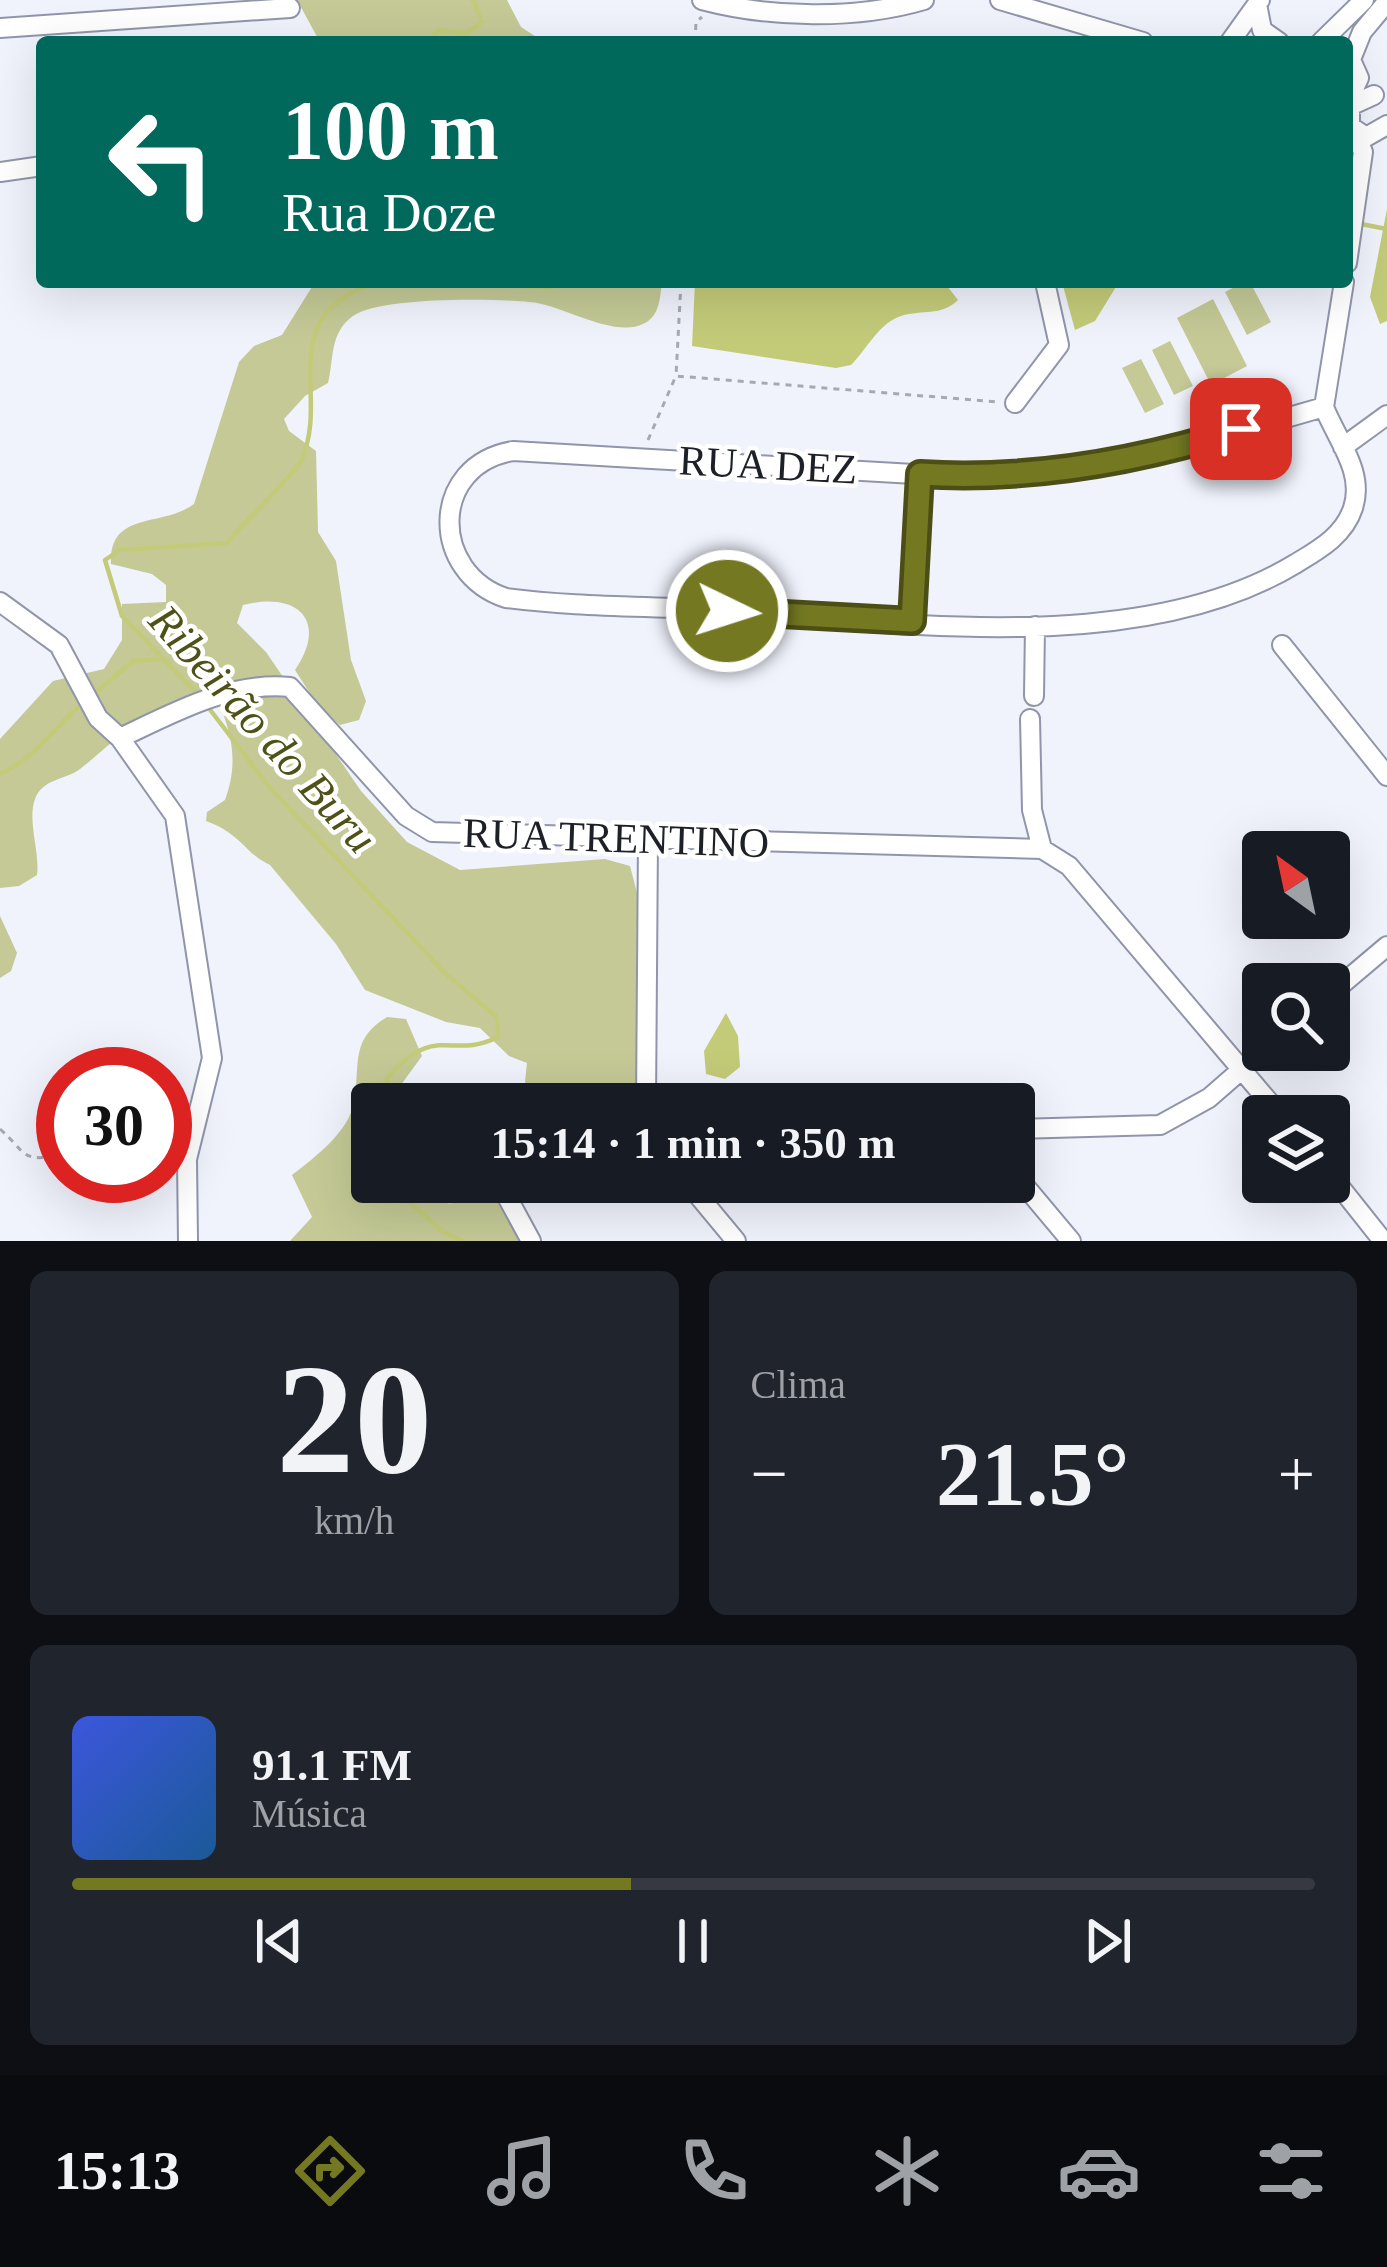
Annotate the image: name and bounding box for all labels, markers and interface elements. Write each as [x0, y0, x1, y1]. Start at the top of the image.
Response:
icon: left [84, 84, 240, 240]
text: 100 m [282, 84, 499, 177]
text: Rua Doze [282, 183, 496, 243]
pin [1190, 378, 1292, 480]
icon: arrive [1208, 396, 1274, 462]
street label: RUA DEZ [678, 437, 858, 493]
position arrow [664, 548, 790, 674]
water label: Ribeirão do Buru [138, 594, 387, 863]
street label: RUA TRENTINO [462, 810, 770, 866]
north arrow [1242, 831, 1350, 939]
map controls [1242, 831, 1350, 1203]
button: search [1242, 963, 1350, 1071]
speed limit sign: 30 [36, 1047, 192, 1203]
button: layers [1242, 1095, 1350, 1203]
text: 15:14 · 1 min · 350 m [491, 1118, 896, 1168]
text: 20 [276, 1333, 432, 1506]
text: Clima [751, 1363, 846, 1406]
text: 21.5° [936, 1425, 1130, 1524]
text: − [751, 1437, 788, 1510]
text: + [1278, 1437, 1315, 1510]
text: km/h [314, 1499, 394, 1542]
text: 91.1 FM [252, 1740, 412, 1790]
text: Música [252, 1792, 367, 1835]
icon: previous [246, 1908, 312, 1974]
icon: pause [660, 1908, 726, 1974]
icon: next [1075, 1908, 1141, 1974]
icon: directions [288, 2129, 372, 2213]
icon: music [480, 2129, 564, 2213]
icon: phone [672, 2129, 756, 2213]
icon: climate [865, 2129, 949, 2213]
icon: car [1057, 2129, 1141, 2213]
icon: filters [1249, 2129, 1333, 2213]
text: 15:13 [54, 2141, 180, 2201]

